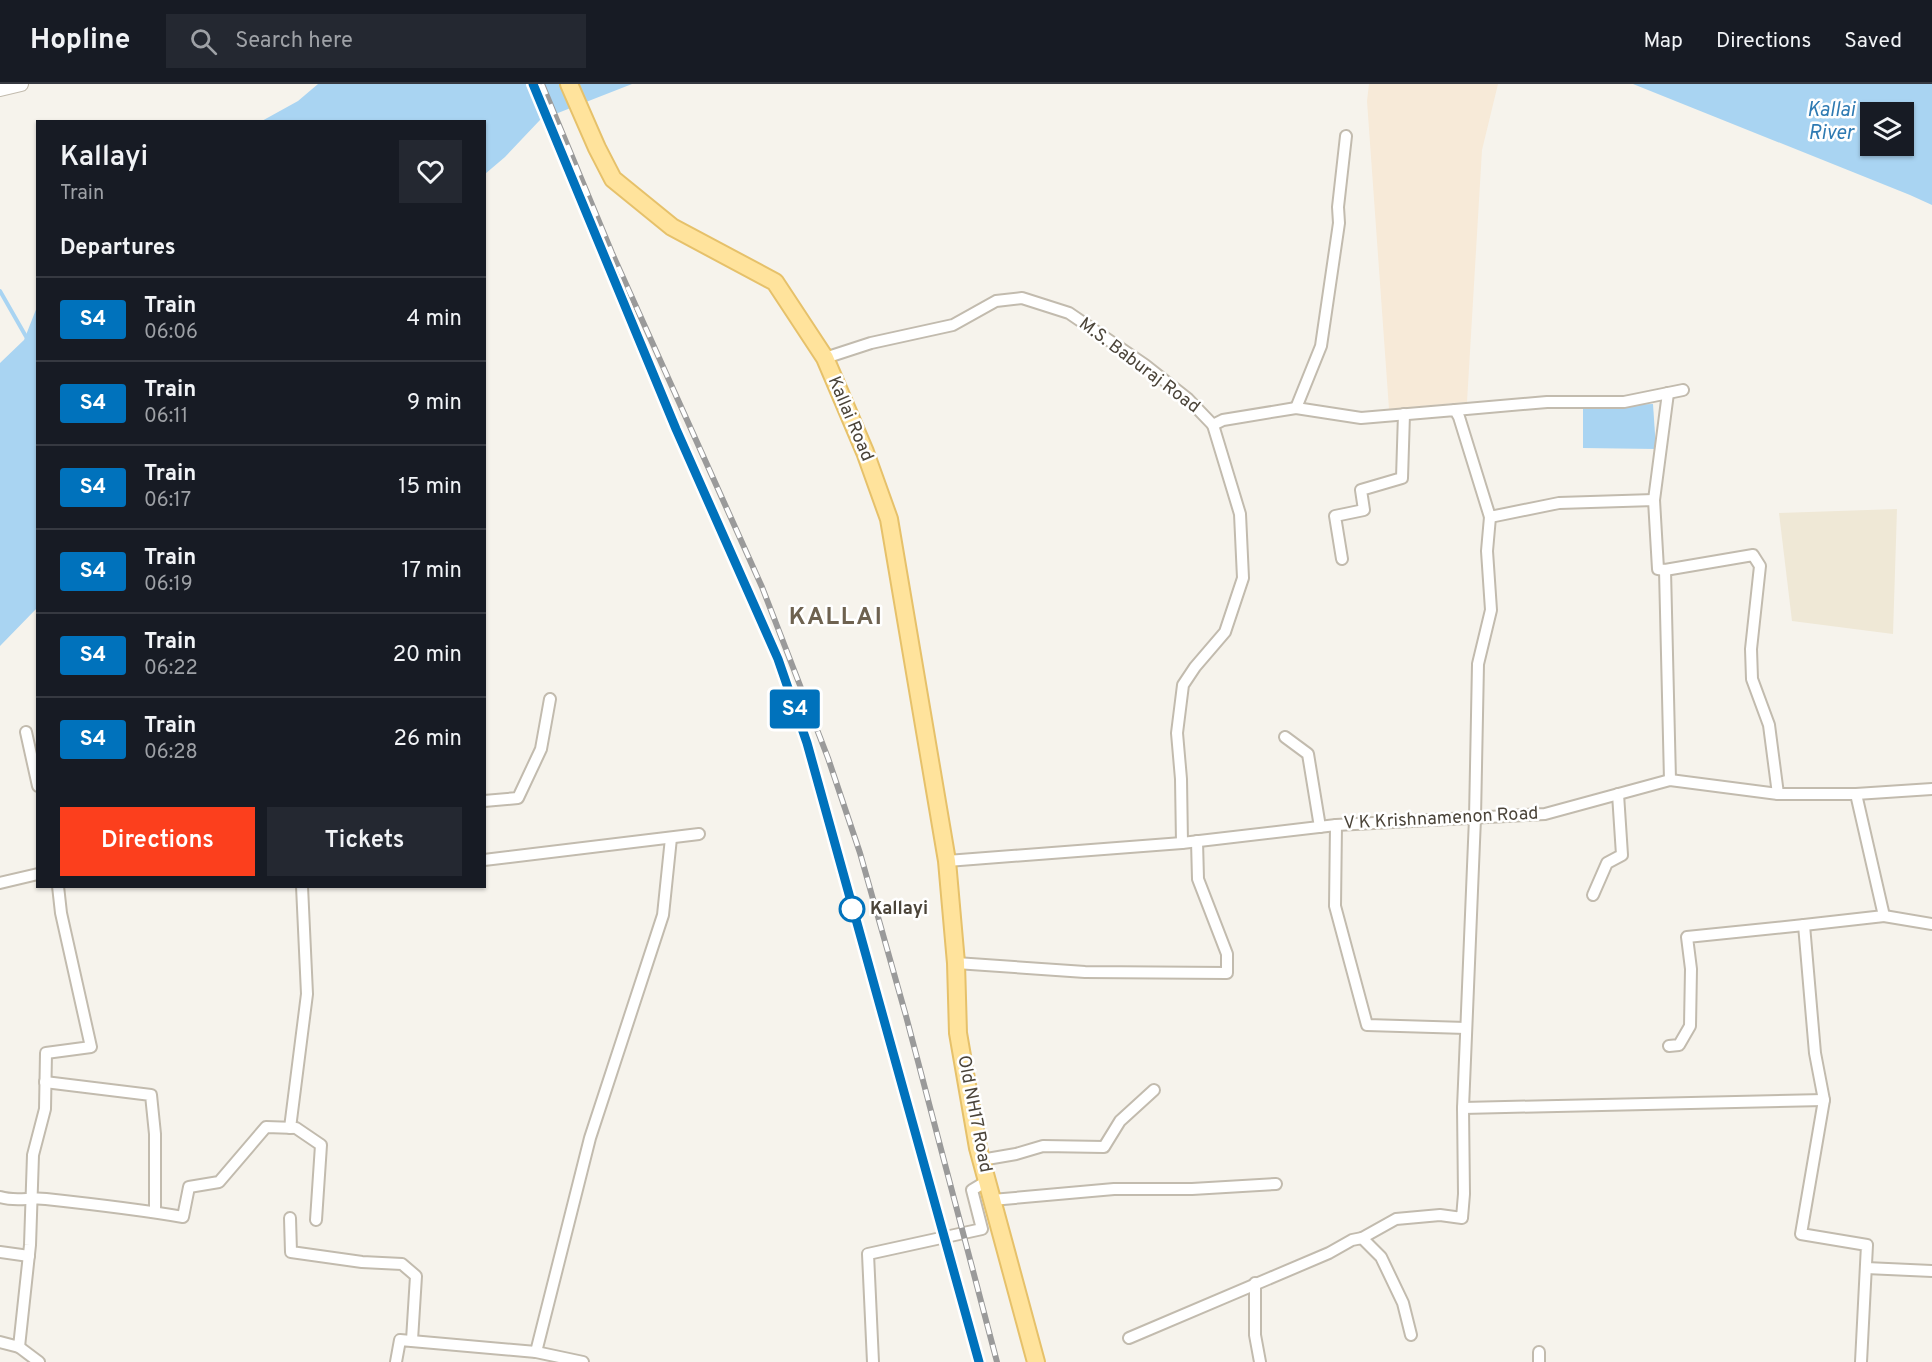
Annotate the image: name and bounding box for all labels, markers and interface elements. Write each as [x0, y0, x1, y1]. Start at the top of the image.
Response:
search box [166, 14, 586, 68]
text: Hopline [30, 23, 130, 59]
icon: search [187, 25, 220, 58]
text: Search here [235, 28, 353, 55]
text: Map [1643, 28, 1683, 55]
text: Directions [1716, 28, 1811, 55]
text: Saved [1844, 28, 1902, 55]
water label: Kallai River [1807, 98, 1856, 147]
map controls [1860, 102, 1914, 156]
button: layers [1860, 102, 1914, 156]
text: Kallayi [60, 140, 148, 176]
button: heart [399, 140, 462, 203]
text: Train [60, 181, 104, 207]
text: Departures [60, 235, 176, 262]
text: Train [144, 293, 196, 320]
text: S4 [80, 306, 106, 333]
text: 4 min [407, 306, 462, 333]
street label: M.S. Baburaj Road [1074, 313, 1204, 419]
text: 06:06 [144, 320, 198, 346]
street label: Kallai Road [822, 373, 878, 465]
text: Train [144, 377, 196, 404]
text: S4 [80, 390, 106, 417]
text: 9 min [407, 390, 462, 417]
text: 06:11 [144, 404, 188, 430]
text: Train [144, 461, 196, 488]
text: S4 [80, 474, 106, 501]
text: 15 min [398, 474, 462, 501]
text: 06:17 [144, 488, 191, 514]
text: Train [144, 545, 196, 572]
text: S4 [80, 558, 106, 585]
text: 17 min [402, 558, 462, 585]
text: 06:19 [144, 572, 193, 598]
district label: KALLAI [789, 603, 883, 633]
text: Train [144, 629, 196, 656]
text: S4 [80, 642, 106, 669]
text: 20 min [393, 642, 462, 669]
text: 06:22 [144, 656, 198, 682]
line badge: S4 [768, 690, 822, 728]
text: S4 [782, 696, 808, 723]
text: Train [144, 713, 196, 740]
text: S4 [80, 726, 106, 753]
text: 26 min [394, 726, 462, 753]
text: 06:28 [144, 740, 198, 766]
street label: V K Krishnamenon Road [1343, 802, 1539, 836]
button: Directions [60, 807, 255, 876]
button: Tickets [267, 807, 462, 876]
marker: Kallayi [839, 896, 865, 922]
place label: Kallayi [870, 898, 928, 921]
street label: Old NH17 Road [951, 1054, 997, 1174]

